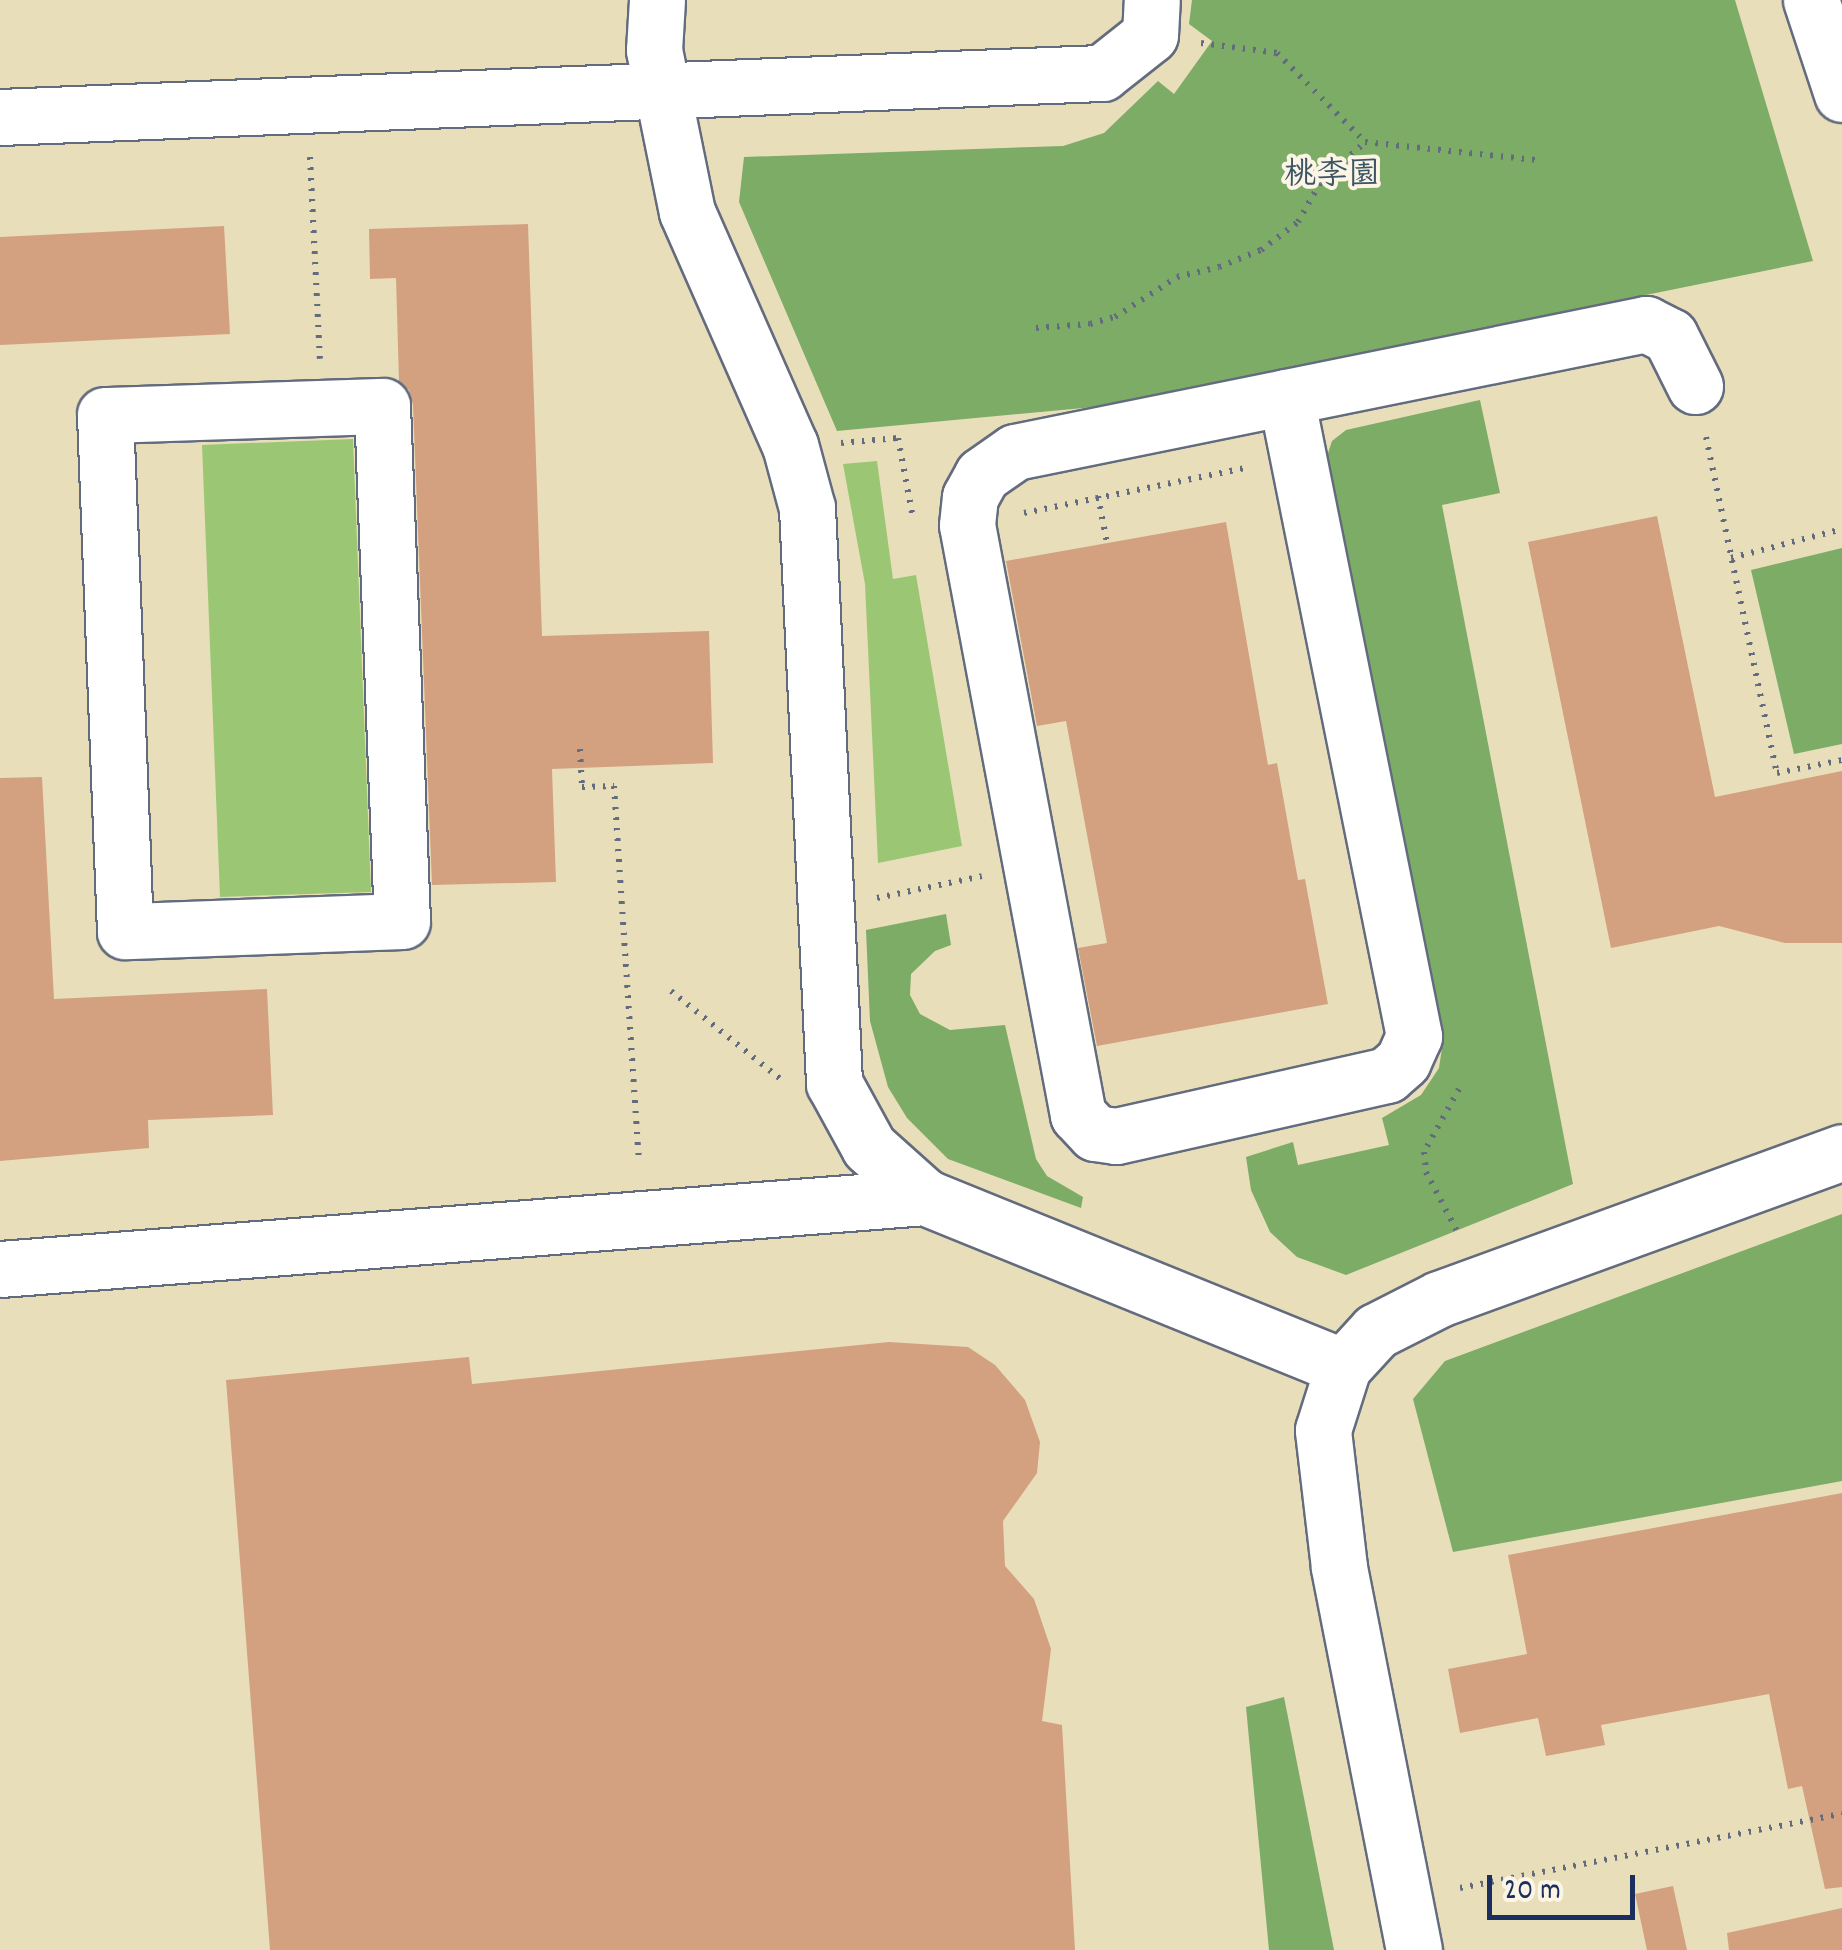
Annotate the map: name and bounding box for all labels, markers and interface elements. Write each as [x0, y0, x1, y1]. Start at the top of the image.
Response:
park label: 桃李園 [1284, 158, 1380, 196]
scale bar [1492, 1855, 1640, 1917]
text: 20 m [1504, 1871, 1561, 1914]

